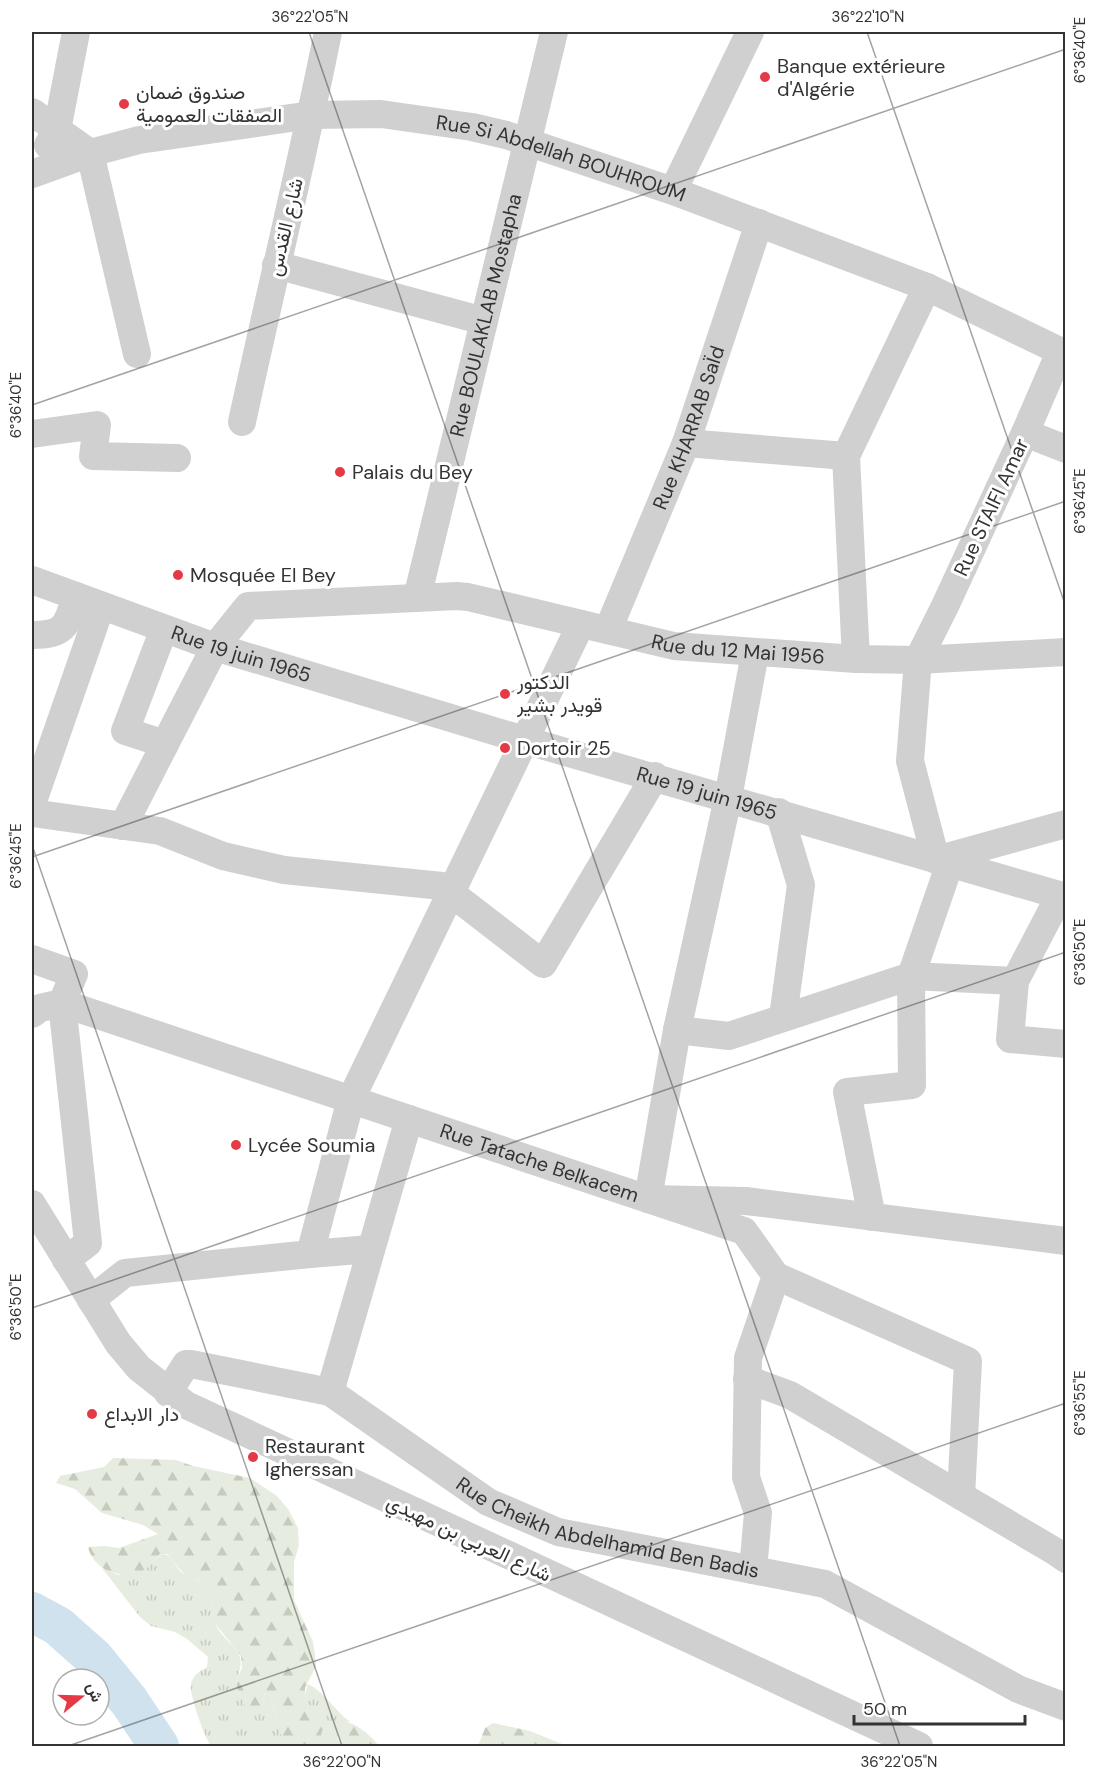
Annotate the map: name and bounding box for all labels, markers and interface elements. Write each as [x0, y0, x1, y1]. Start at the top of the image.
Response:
text: 36°22'05"N [272, 7, 348, 27]
text: 36°22'10"N [832, 7, 904, 27]
text: 6°36'40"E [1070, 17, 1090, 83]
place label: Banque extérieure d'Algérie [777, 53, 945, 102]
marker: Banque extérieure d'Algérie [758, 70, 772, 84]
place label: صندوق ضمان الصفقات العمومية [136, 79, 282, 128]
marker: صندوق ضمان الصفقات العمومية [117, 97, 131, 111]
street label: Rue Si Abdellah BOUHROUM [435, 109, 689, 208]
street label: شارع القدس [261, 175, 310, 279]
street label: Rue BOULAKLAB Mostapha [443, 191, 527, 439]
street label: Rue KHARRAB SaÏd [647, 342, 730, 514]
text: 6°36'40"E [6, 372, 26, 438]
street label: Rue STAIFI Amar [948, 434, 1034, 580]
place label: Palais du Bey [352, 459, 473, 485]
marker: Palais du Bey [333, 465, 347, 479]
text: 6°36'45"E [1070, 468, 1090, 534]
place label: Mosquée El Bey [190, 562, 336, 588]
marker: Mosquée El Bey [171, 568, 185, 582]
street label: Rue 19 juin 1965 [168, 619, 314, 688]
street label: Rue du 12 Mai 1956 [649, 628, 826, 670]
place label: الدكتور قويدر بشير [516, 669, 603, 718]
marker: الدكتور قويدر بشير [498, 687, 512, 701]
place label: Dortoir 25 [517, 735, 611, 761]
marker: Dortoir 25 [498, 741, 512, 755]
street label: Rue 19 juin 1965 [633, 760, 780, 826]
text: 6°36'45"E [6, 823, 26, 889]
text: 6°36'50"E [1070, 918, 1090, 986]
street label: Rue Tatache Belkacem [437, 1117, 642, 1208]
place label: Lycée Soumia [248, 1132, 375, 1158]
marker: Lycée Soumia [229, 1138, 243, 1152]
text: 6°36'50"E [6, 1273, 26, 1341]
text: 6°36'55"E [1070, 1370, 1090, 1436]
place label: دار الابداع [104, 1401, 179, 1428]
marker: دار الابداع [85, 1407, 99, 1421]
place label: Restaurant Igherssan [265, 1433, 365, 1482]
marker: Restaurant Igherssan [246, 1450, 260, 1464]
street label: Rue Cheikh Abdelhamid Ben Badis [451, 1471, 761, 1584]
street label: شارع العربي بن مهيدي [381, 1488, 556, 1591]
north arrow [51, 1667, 111, 1727]
text: ش [82, 1680, 108, 1705]
scale bar [854, 1688, 1025, 1726]
text: 50 m [863, 1697, 907, 1721]
text: 36°22'00"N [303, 1752, 381, 1772]
text: 36°22'05"N [861, 1752, 937, 1772]

